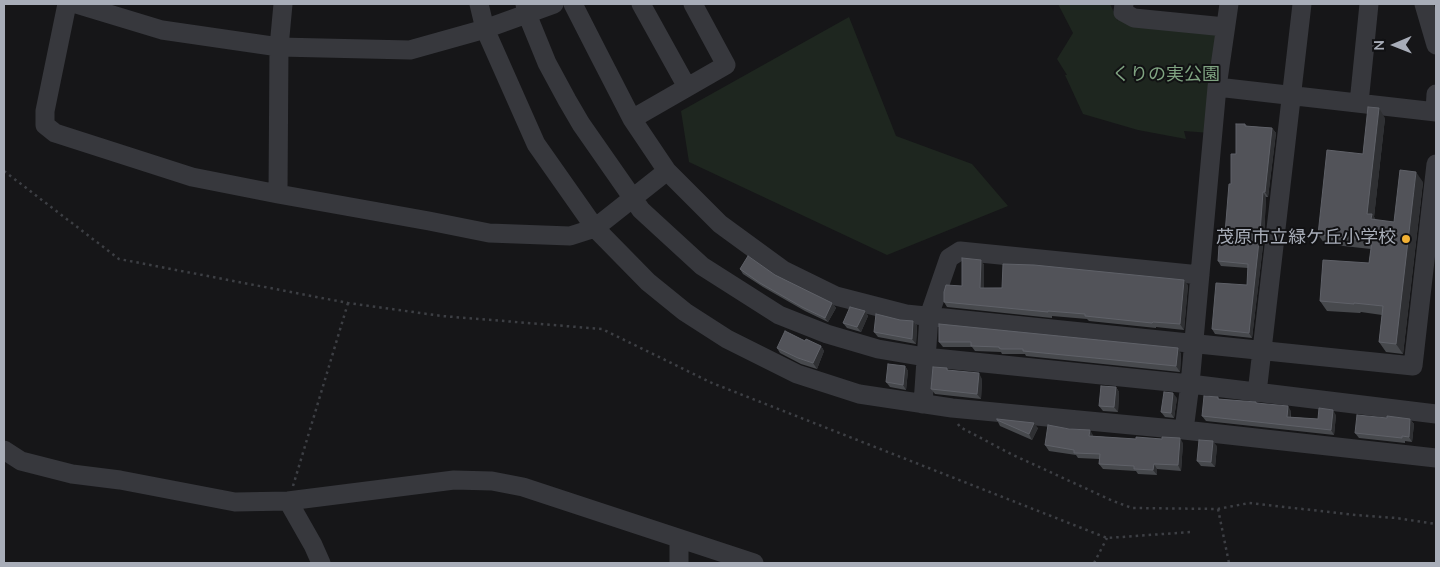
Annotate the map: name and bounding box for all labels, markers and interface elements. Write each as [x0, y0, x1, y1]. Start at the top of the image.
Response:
north arrow [1370, 20, 1420, 70]
text: N [1370, 40, 1389, 51]
park label: くりの実公園 [1112, 65, 1220, 87]
place label: 茂原市立緑ケ丘小学校 [1216, 228, 1396, 250]
marker: 茂原市立緑ケ丘小学校 [1400, 233, 1412, 245]

